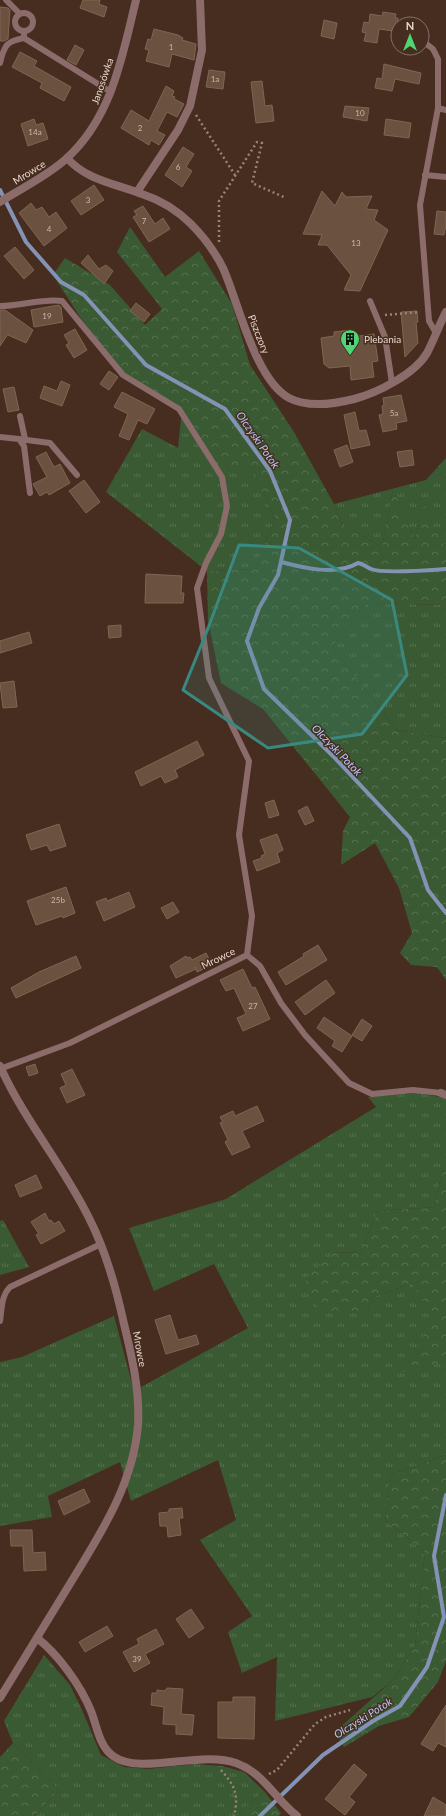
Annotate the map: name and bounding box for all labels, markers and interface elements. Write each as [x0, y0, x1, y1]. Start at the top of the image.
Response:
north arrow [390, 16, 430, 56]
text: N [406, 19, 414, 32]
house number: 1 [169, 42, 174, 52]
street label: Janosówka [89, 56, 116, 106]
house number: 1a [211, 74, 219, 84]
house number: 10 [355, 108, 365, 118]
house number: 2 [138, 123, 143, 133]
house number: 14a [28, 127, 42, 137]
street label: Mrowce [11, 157, 47, 187]
house number: 6 [176, 162, 181, 172]
house number: 3 [86, 195, 91, 205]
house number: 7 [142, 216, 147, 226]
house number: 4 [47, 224, 52, 234]
house number: 13 [351, 238, 361, 248]
house number: 19 [42, 311, 52, 321]
street label: Piszczory [246, 313, 273, 356]
building icon: Plebania [339, 328, 361, 356]
place label: Plebania [364, 333, 401, 345]
house number: 5a [390, 408, 398, 418]
water label: Olczyski Potok [234, 409, 283, 471]
water label: Olczyski Potok [310, 721, 366, 779]
house number: 25b [51, 895, 65, 905]
street label: Mrowce [199, 945, 237, 971]
house number: 27 [248, 1001, 258, 1011]
street label: Mrowce [131, 1330, 149, 1368]
house number: 39 [132, 1654, 142, 1664]
water label: Olczyski Potok [331, 1694, 395, 1741]

